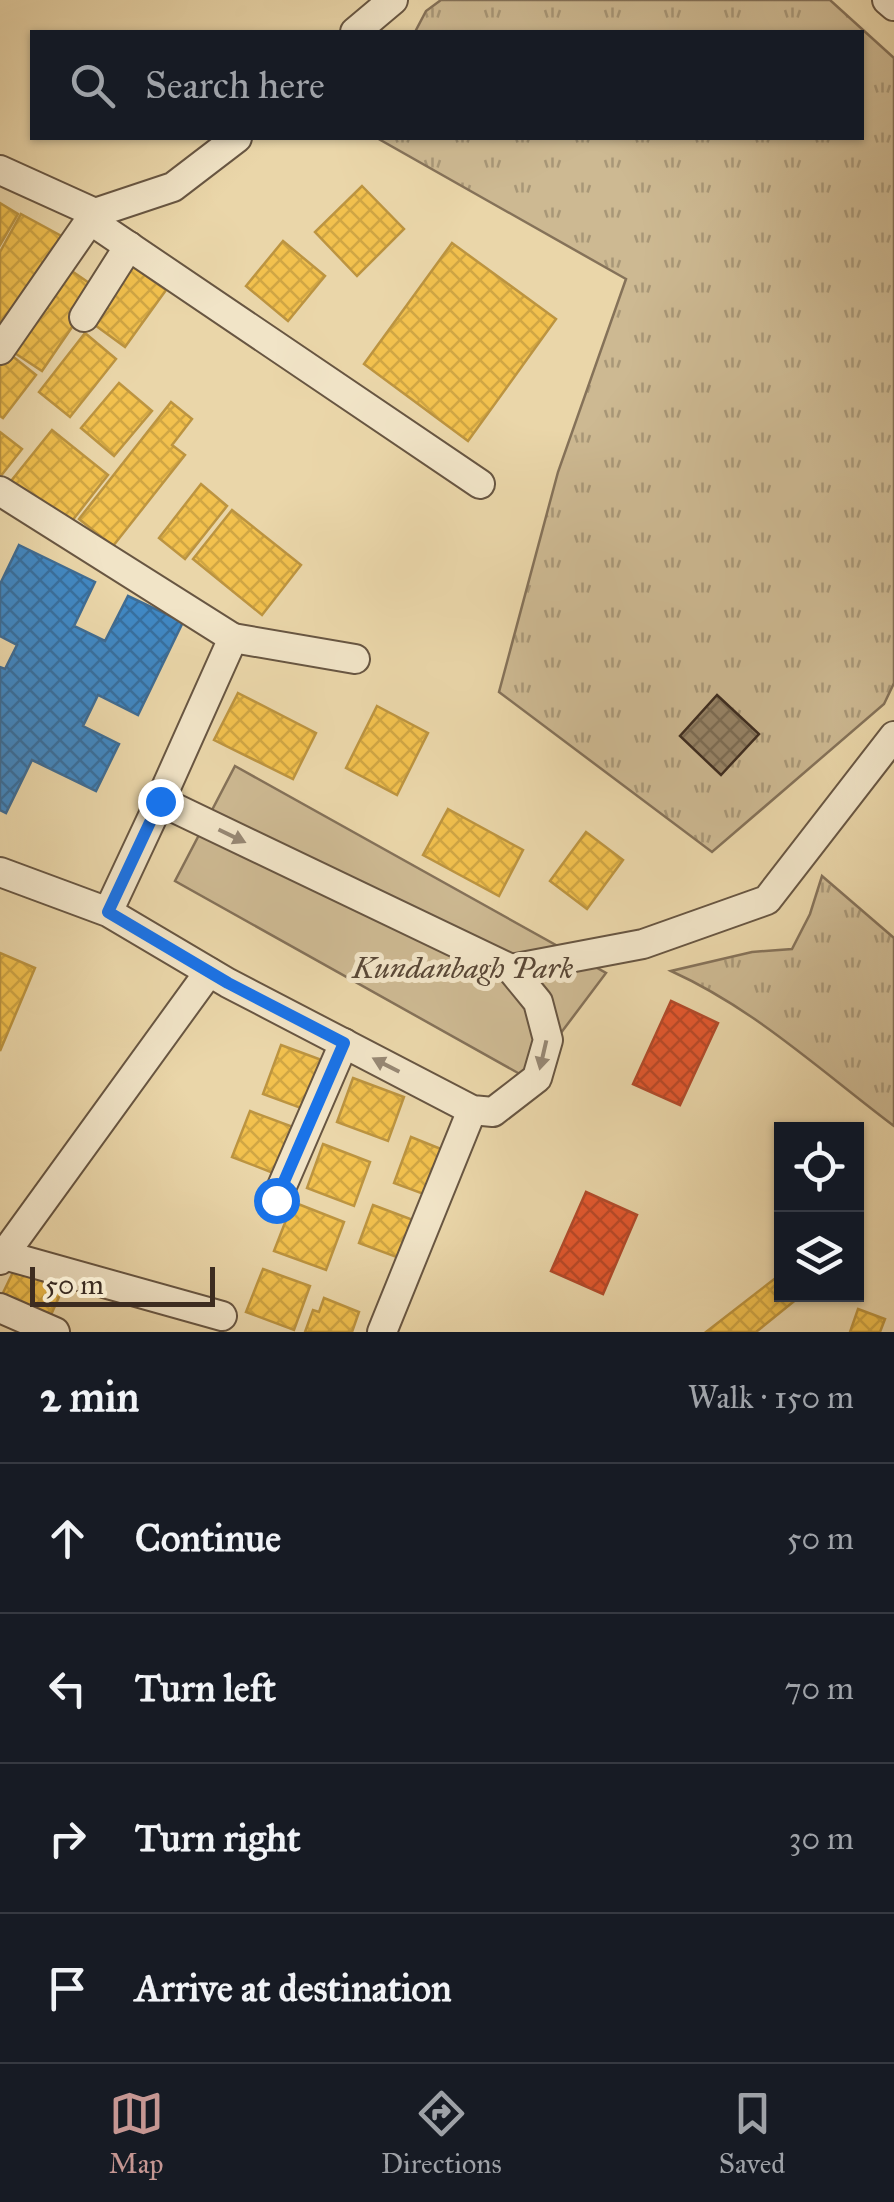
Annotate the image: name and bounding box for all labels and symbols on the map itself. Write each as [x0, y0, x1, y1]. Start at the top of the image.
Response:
route end [138, 779, 184, 825]
one-way arrow [218, 827, 247, 844]
park label: Kundanbagh Park [351, 950, 573, 986]
one-way arrow [535, 1040, 550, 1071]
one-way arrow [371, 1057, 400, 1074]
route start [254, 1178, 300, 1224]
scale bar [30, 1262, 215, 1306]

